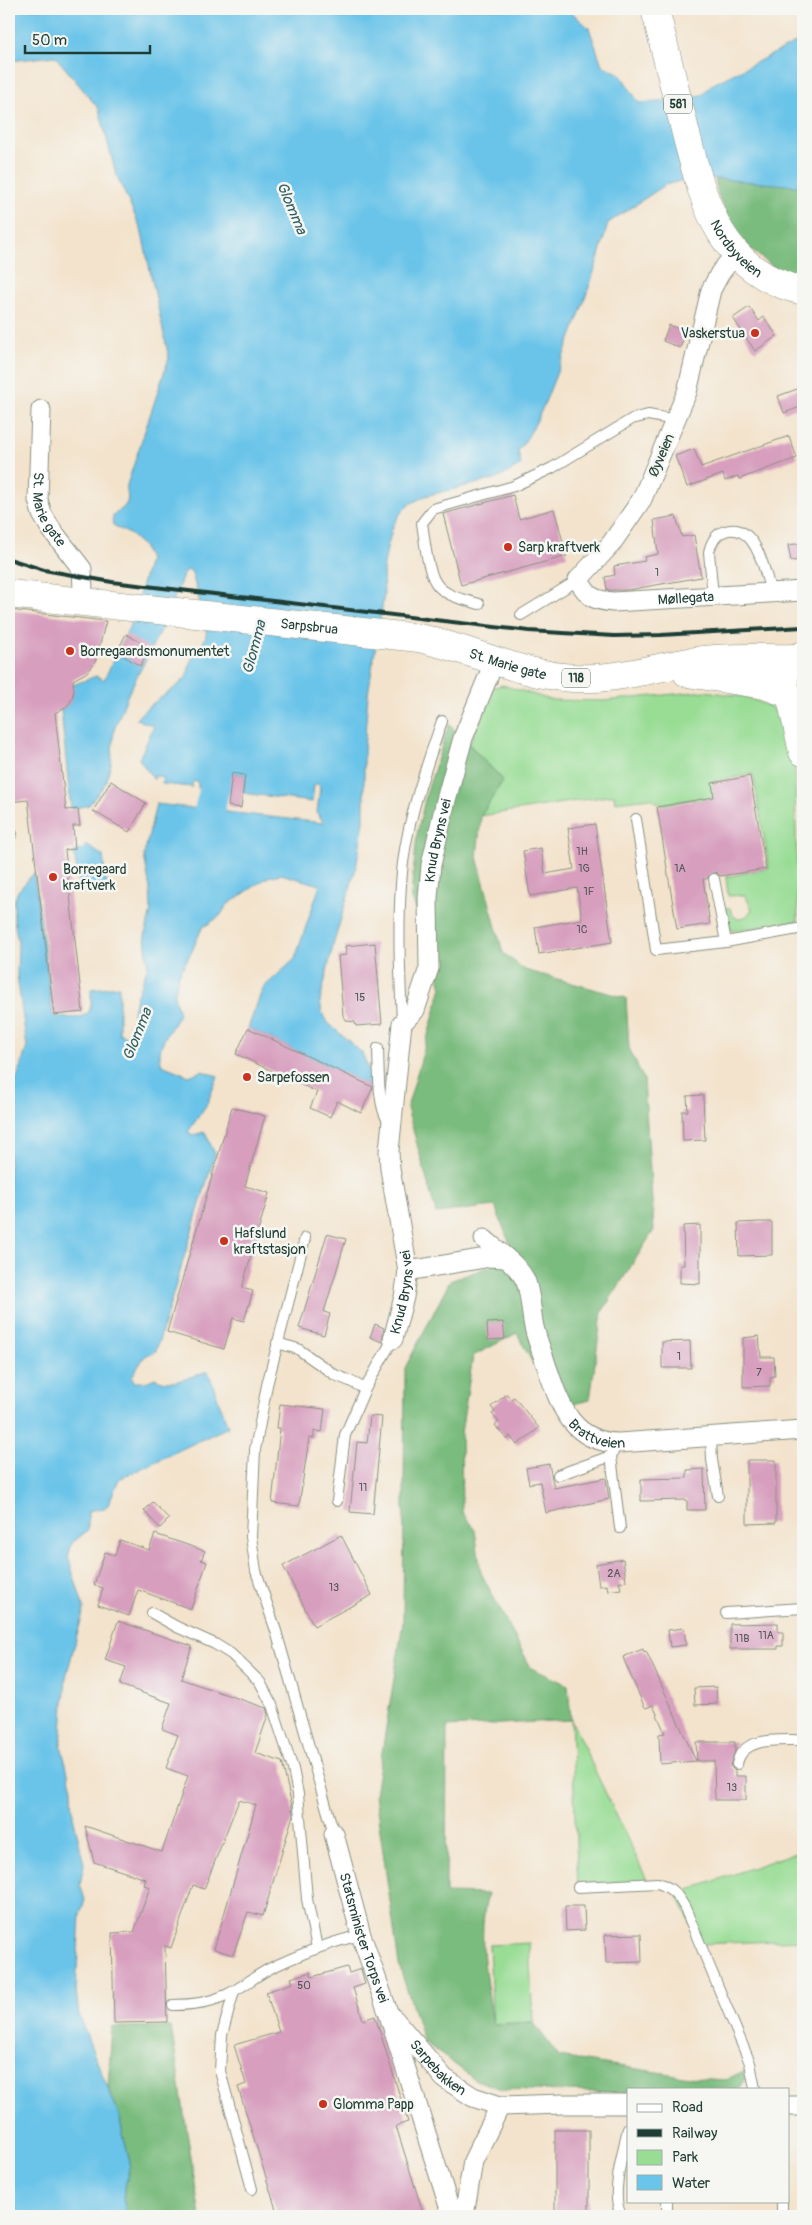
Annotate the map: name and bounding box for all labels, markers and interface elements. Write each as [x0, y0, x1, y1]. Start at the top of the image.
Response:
scale bar [25, 22, 150, 54]
text: 50 m [32, 31, 67, 50]
road number: 581 [664, 95, 692, 114]
water label: Glomma [272, 179, 311, 238]
street label: Nordbyveien [706, 217, 765, 282]
place label: Vaskerstua [681, 325, 745, 342]
marker: Vaskerstua [749, 327, 761, 339]
street label: Øyveien [645, 431, 678, 479]
street label: St. Marie gate [29, 472, 69, 550]
place label: Sarp kraftverk [518, 539, 600, 556]
marker: Sarp kraftverk [502, 541, 514, 553]
house number: 1 [655, 566, 659, 579]
street label: Møllegata [657, 588, 715, 608]
street label: Sarpsbrua [279, 615, 339, 638]
water label: Glomma [238, 617, 271, 676]
place label: Borregaardsmonumentet [80, 643, 230, 660]
marker: Borregaardsmonumentet [64, 645, 76, 657]
street label: St. Marie gate [467, 645, 548, 684]
road number: 118 [562, 668, 590, 688]
street label: Knud Bryns vei [421, 797, 455, 883]
house number: 1H [576, 845, 588, 858]
place label: Borregaard kraftverk [63, 861, 127, 894]
house number: 1G [578, 862, 590, 875]
house number: 1A [674, 862, 686, 875]
marker: Borregaard kraftverk [47, 871, 59, 883]
house number: 1F [584, 885, 595, 898]
house number: 1C [576, 923, 588, 936]
house number: 15 [355, 991, 365, 1004]
water label: Glomma [118, 1004, 157, 1063]
place label: Sarpefossen [257, 1069, 330, 1086]
marker: Sarpefossen [241, 1071, 253, 1083]
place label: Hafslund kraftstasjon [234, 1225, 306, 1258]
marker: Hafslund kraftstasjon [218, 1235, 230, 1247]
street label: Knud Bryns vei [387, 1248, 417, 1336]
house number: 1 [677, 1350, 681, 1363]
house number: 7 [756, 1366, 762, 1379]
street label: Brattveien [564, 1416, 626, 1452]
house number: 11 [359, 1481, 367, 1494]
house number: 2A [607, 1567, 621, 1580]
house number: 13 [329, 1581, 339, 1594]
house number: 11A [758, 1629, 774, 1642]
house number: 11B [735, 1632, 749, 1645]
house number: 13 [727, 1781, 737, 1794]
street label: Statsminister Torps vei [336, 1871, 392, 2006]
house number: 50 [297, 1979, 311, 1992]
street label: Sarpebakken [406, 2036, 469, 2099]
legend [627, 2088, 790, 2202]
place label: Glomma Papp [333, 2096, 414, 2113]
marker: Glomma Papp [317, 2098, 329, 2110]
text: Road [672, 2098, 703, 2117]
text: Railway [672, 2124, 718, 2143]
text: Park [672, 2148, 699, 2167]
text: Water [672, 2174, 711, 2193]

